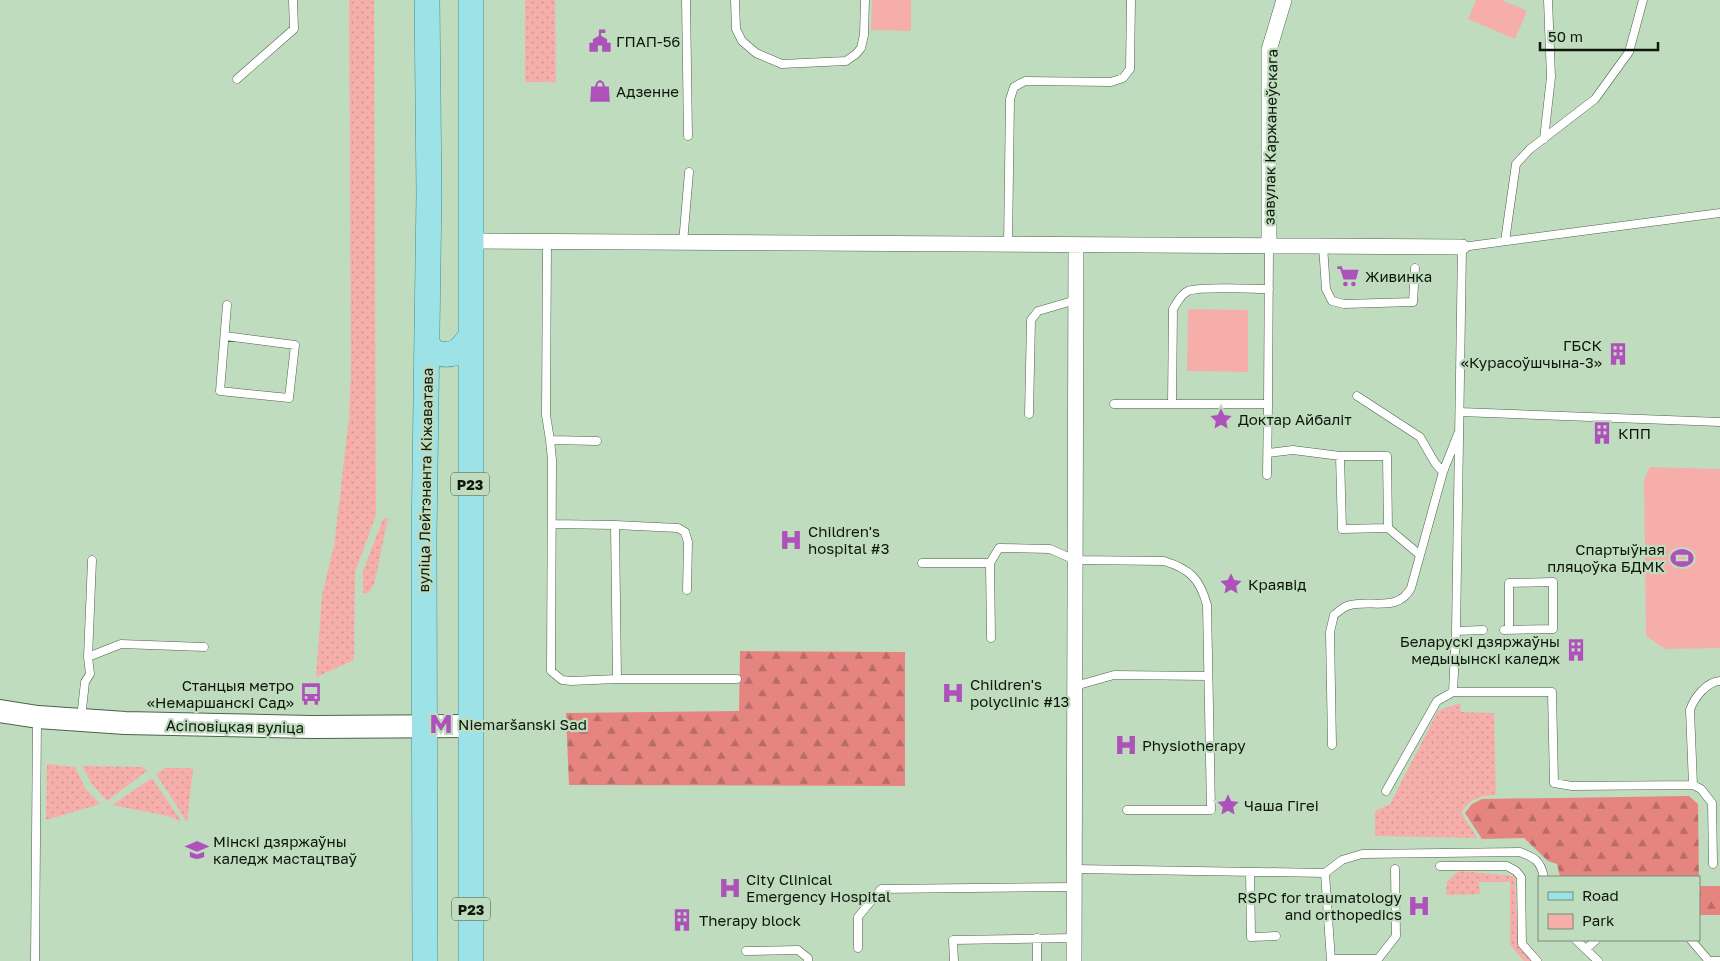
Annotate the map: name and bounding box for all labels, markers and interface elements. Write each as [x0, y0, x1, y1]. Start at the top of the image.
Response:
scale bar [1540, 20, 1658, 52]
text: 50 m [1548, 27, 1583, 45]
public building icon: ГПАП-56 [587, 28, 613, 54]
place label: ГПАП-56 [616, 32, 680, 50]
street label: завулак Каржанеўскага [1259, 49, 1281, 225]
shop icon: Адзенне [587, 78, 613, 104]
place label: Адзенне [616, 82, 679, 100]
supermarket icon: Живинка [1335, 263, 1361, 289]
place label: Живинка [1365, 267, 1432, 285]
place label: ГБСК «Курасоўшчына-3» [1461, 336, 1602, 371]
building icon: ГБСК «Курасоўшчына-3» [1605, 341, 1631, 367]
street label: вуліца Лейтэнанта Кіжаватава [414, 367, 436, 593]
place icon: Доктар Айбаліт [1208, 406, 1234, 432]
place label: Доктар Айбаліт [1238, 410, 1352, 428]
building icon: КПП [1589, 420, 1615, 446]
place label: КПП [1618, 424, 1651, 442]
road number: Р23 [451, 472, 489, 496]
place label: Children's hospital #3 [808, 522, 889, 557]
hospital icon: Children's hospital #3 [778, 527, 804, 553]
place label: Спартыўная пляцоўка БДМК [1547, 540, 1665, 575]
sports icon: Спартыўная пляцоўка БДМК [1669, 545, 1695, 571]
place icon: Краявід [1218, 571, 1244, 597]
place label: Краявід [1248, 575, 1306, 593]
place label: Беларускі дзяржаўны медыцынскі каледж [1400, 632, 1560, 667]
building icon: Беларускі дзяржаўны медыцынскі каледж [1563, 637, 1589, 663]
place label: Children's polyclinic #13 [970, 675, 1069, 710]
place label: Станцыя метро «Немаршанскі Сад» [147, 676, 294, 711]
hospital icon: Children's polyclinic #13 [940, 680, 966, 706]
bus stop icon: Станцыя метро «Немаршанскі Сад» [298, 681, 324, 707]
metro station icon: Niemaršanski Sad [428, 711, 454, 737]
place label: Niemaršanski Sad [458, 715, 587, 733]
street label: Асіповіцкая вуліца [166, 716, 304, 736]
hospital icon: Physiotherapy [1113, 732, 1139, 758]
place label: Physiotherapy [1142, 736, 1246, 754]
place icon: Чаша Гігеі [1215, 792, 1241, 818]
place label: Чаша Гігеі [1244, 796, 1319, 814]
place label: Мінскі дзяржаўны каледж мастацтваў [213, 832, 357, 867]
school or university icon: Мінскі дзяржаўны каледж мастацтваў [184, 837, 210, 863]
place label: City Clinical Emergency Hospital [746, 870, 891, 905]
hospital icon: City Clinical Emergency Hospital [717, 875, 743, 901]
legend [1538, 876, 1700, 941]
text: Road [1582, 886, 1619, 904]
place label: RSPC for traumatology and orthopedics [1237, 888, 1403, 923]
hospital icon: RSPC for traumatology and orthopedics [1406, 893, 1432, 919]
road number: Р23 [452, 898, 490, 921]
building icon: Therapy block [669, 907, 695, 933]
place label: Therapy block [699, 911, 802, 929]
text: Park [1582, 911, 1615, 929]

